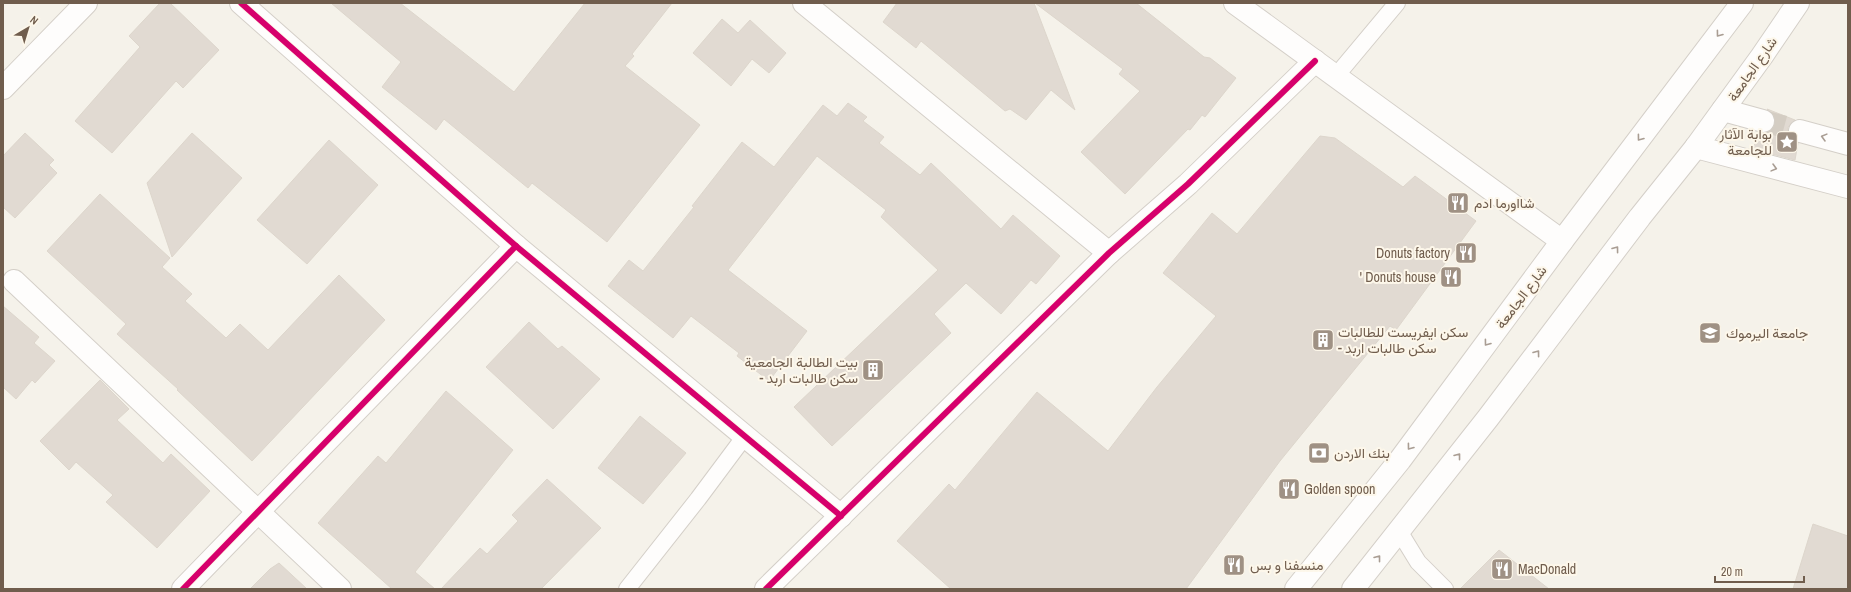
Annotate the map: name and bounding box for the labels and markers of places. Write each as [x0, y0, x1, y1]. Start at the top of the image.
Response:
place label: بوابة الآثار للجامعة [1719, 125, 1772, 159]
place icon: بوابة الآثار للجامعة [1774, 129, 1800, 155]
restaurant icon: شااورما ادم [1445, 190, 1471, 216]
place label: شااورما ادم [1474, 194, 1534, 212]
restaurant icon: Donuts factory [1453, 240, 1479, 266]
place label: Donuts factory [1376, 244, 1450, 262]
restaurant icon: ' Donuts house [1438, 264, 1464, 290]
place label: ' Donuts house [1360, 268, 1436, 286]
school or university icon: جامعة اليرموك [1697, 320, 1723, 346]
place label: سكن ايفريست للطالبات - سكن طالبات اربد [1338, 323, 1468, 357]
place label: جامعة اليرموك [1726, 324, 1808, 342]
building icon: سكن ايفريست للطالبات - سكن طالبات اربد [1310, 327, 1336, 353]
place label: بيت الطالبة الجامعية - سكن طالبات اربد [745, 353, 858, 387]
building icon: بيت الطالبة الجامعية - سكن طالبات اربد [860, 357, 886, 383]
bank icon: بنك الاردن [1306, 440, 1332, 466]
place label: بنك الاردن [1334, 444, 1390, 462]
restaurant icon: Golden spoon [1276, 476, 1302, 502]
place label: Golden spoon [1304, 480, 1375, 498]
restaurant icon: منسفنا و بس [1221, 552, 1247, 578]
place label: منسفنا و بس [1250, 556, 1323, 574]
restaurant icon: MacDonald [1489, 556, 1515, 582]
place label: MacDonald [1518, 560, 1576, 578]

